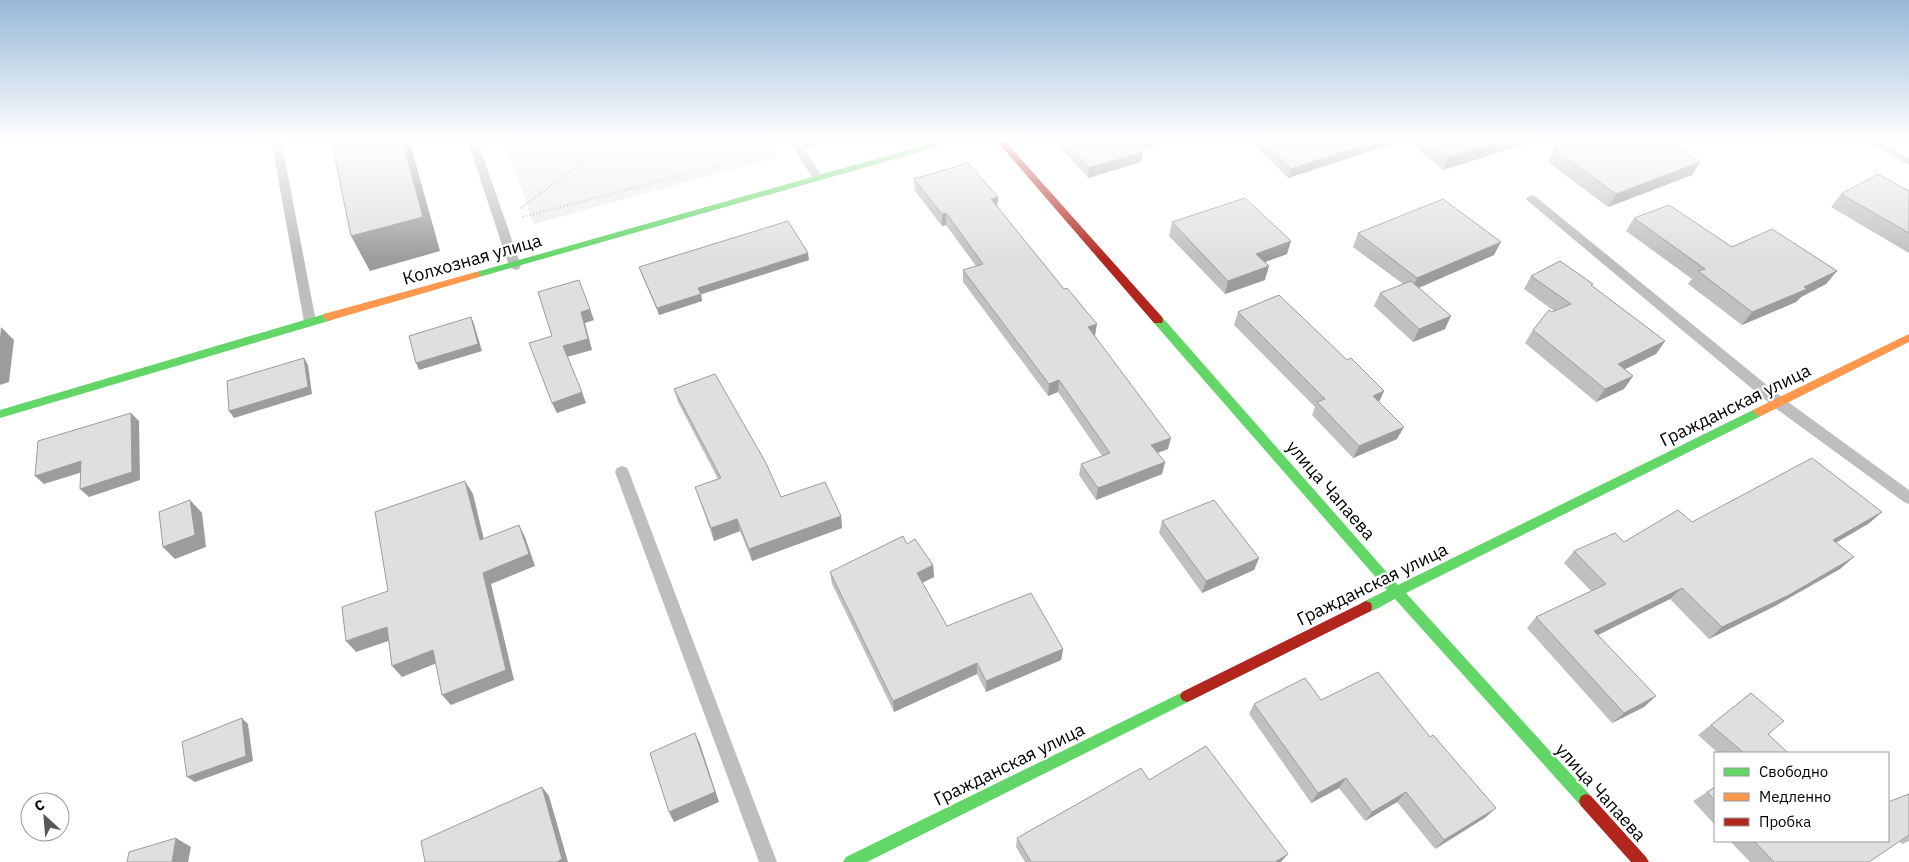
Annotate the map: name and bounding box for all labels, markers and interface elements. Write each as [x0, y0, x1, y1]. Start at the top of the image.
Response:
street label: Колхозная улица [400, 228, 544, 290]
street label: Гражданская улица [1656, 358, 1815, 452]
street label: улица Чапаева [1281, 435, 1381, 545]
street label: Гражданская улица [1293, 537, 1452, 631]
street label: Гражданская улица [930, 717, 1089, 811]
street label: улица Чапаева [1551, 738, 1652, 846]
legend [1714, 752, 1889, 842]
text: Свободно [1759, 762, 1828, 781]
text: Медленно [1759, 787, 1831, 806]
north arrow [20, 792, 70, 842]
text: С [31, 795, 47, 815]
text: Пробка [1759, 812, 1811, 831]

